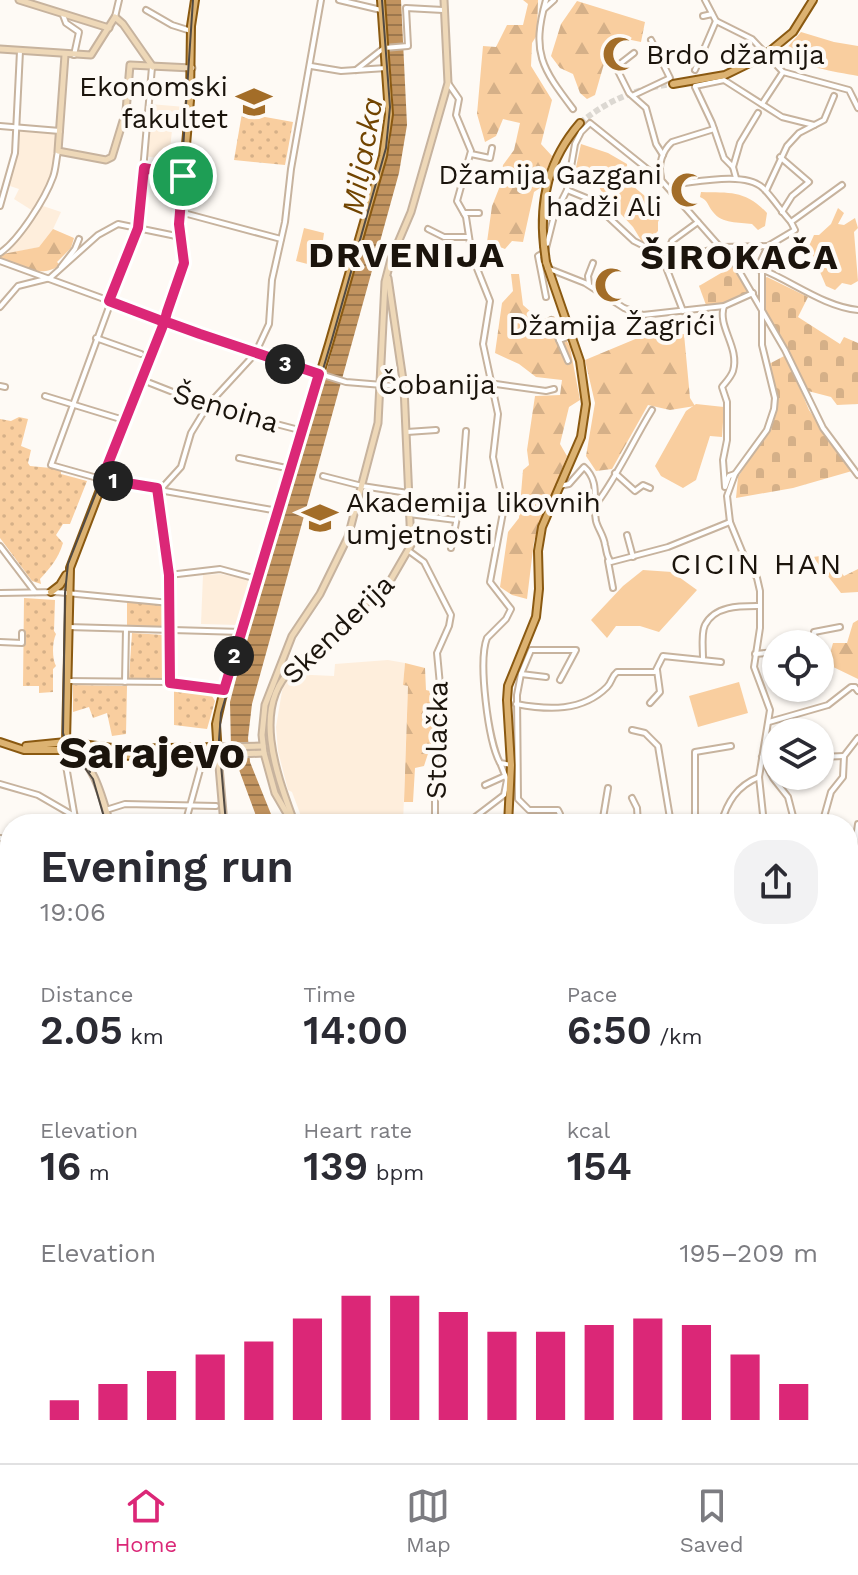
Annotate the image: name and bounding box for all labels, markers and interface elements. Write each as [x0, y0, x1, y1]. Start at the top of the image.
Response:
mosque icon: Brdo džamija [601, 35, 639, 73]
place label: Brdo džamija [646, 38, 825, 71]
place label: Ekonomski fakultet [79, 70, 228, 135]
school or university icon: Ekonomski fakultet [235, 83, 273, 121]
water label: Miljacka [334, 95, 390, 217]
pin [149, 142, 217, 210]
icon: arrive [161, 154, 205, 198]
place label: Džamija Gazgani hadži Ali [438, 158, 662, 223]
mosque icon: Džamija Gazgani hadži Ali [669, 171, 707, 209]
district label: DRVENIJA [308, 234, 506, 276]
district label: ŠIROKAČA [640, 236, 840, 278]
mosque icon: Džamija Žagrići [593, 266, 631, 304]
place label: Džamija Žagrići [508, 309, 716, 342]
pin: 3 [265, 344, 305, 384]
text: 3 [278, 351, 292, 376]
street label: Čobanija [378, 368, 496, 401]
street label: Šenoina [169, 376, 283, 440]
pin: 1 [93, 461, 133, 501]
text: 1 [108, 468, 118, 493]
place label: Akademija likovnih umjetnosti [346, 486, 601, 551]
school or university icon: Akademija likovnih umjetnosti [301, 499, 339, 537]
district label: CICIN HAN [670, 546, 844, 581]
street label: Skenderija [275, 567, 401, 690]
map controls [762, 630, 834, 790]
button: locate [762, 630, 834, 702]
pin: 2 [214, 636, 254, 676]
text: 2 [227, 643, 241, 668]
street label: Stolačka [419, 681, 455, 799]
button: layers [762, 718, 834, 790]
district label: Sarajevo [59, 727, 245, 779]
button: share [734, 840, 818, 924]
text: Evening run [40, 841, 294, 893]
text: 19:06 [40, 897, 106, 927]
text: Distance [40, 982, 134, 1007]
text: Time [303, 982, 356, 1007]
text: Pace [567, 982, 618, 1007]
text: 2.05 [40, 1007, 123, 1054]
text: 14:00 [303, 1007, 408, 1054]
text: 6:50 [567, 1007, 652, 1054]
text: km [123, 1024, 164, 1049]
text: /km [652, 1024, 702, 1049]
text: Elevation [40, 1118, 138, 1143]
text: Heart rate [303, 1118, 412, 1143]
text: kcal [567, 1118, 610, 1143]
text: 16 [40, 1143, 81, 1190]
text: 139 [303, 1143, 368, 1190]
text: 154 [567, 1143, 632, 1190]
text: m [81, 1160, 110, 1185]
text: bpm [368, 1160, 424, 1185]
text: Elevation [40, 1238, 156, 1268]
text: 195–209 m [679, 1238, 818, 1268]
tab: Home [114, 1484, 177, 1557]
tab: Map [406, 1484, 451, 1557]
tab: Saved [680, 1484, 744, 1557]

